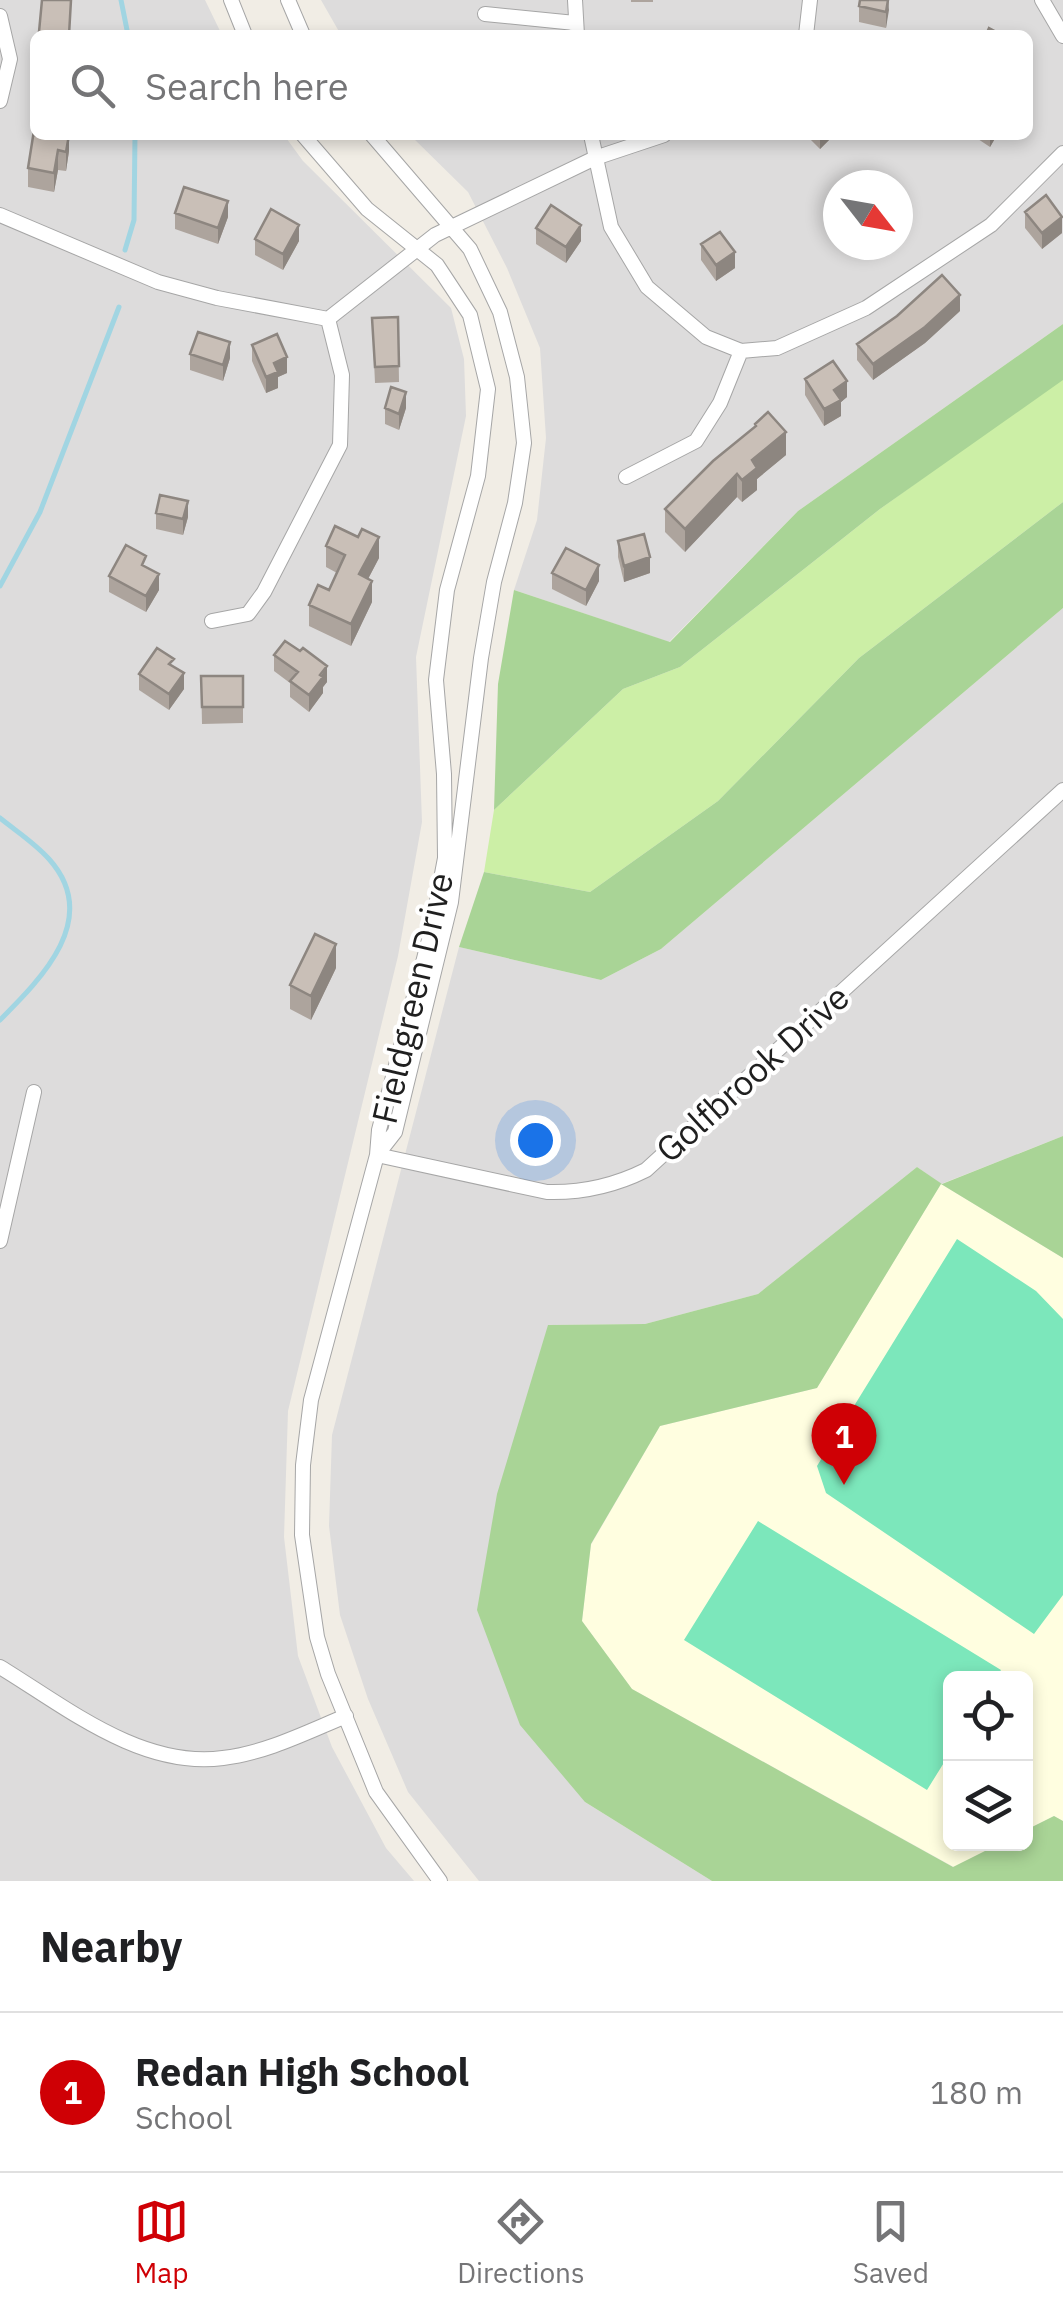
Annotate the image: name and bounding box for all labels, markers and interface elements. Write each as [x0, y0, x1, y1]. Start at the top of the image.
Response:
search box [30, 30, 1033, 140]
icon: search [65, 58, 120, 113]
text: Search here [145, 61, 349, 110]
north arrow [823, 170, 913, 260]
street label: Fieldgreen Drive [361, 868, 463, 1128]
street label: Golfbrook Drive [646, 974, 858, 1172]
your location [510, 1115, 561, 1166]
pin: 1 [812, 1402, 876, 1485]
map controls [943, 1671, 1033, 1851]
button: locate [943, 1671, 1033, 1761]
button: layers [943, 1761, 1033, 1851]
text: Nearby [40, 1919, 182, 1974]
text: Redan High School [135, 2047, 469, 2096]
text: 1 [63, 2071, 82, 2113]
text: 180 m [930, 2071, 1023, 2113]
text: School [135, 2096, 232, 2138]
tab: Map [134, 2194, 189, 2291]
tab: Directions [457, 2194, 585, 2291]
tab: Saved [853, 2194, 929, 2291]

